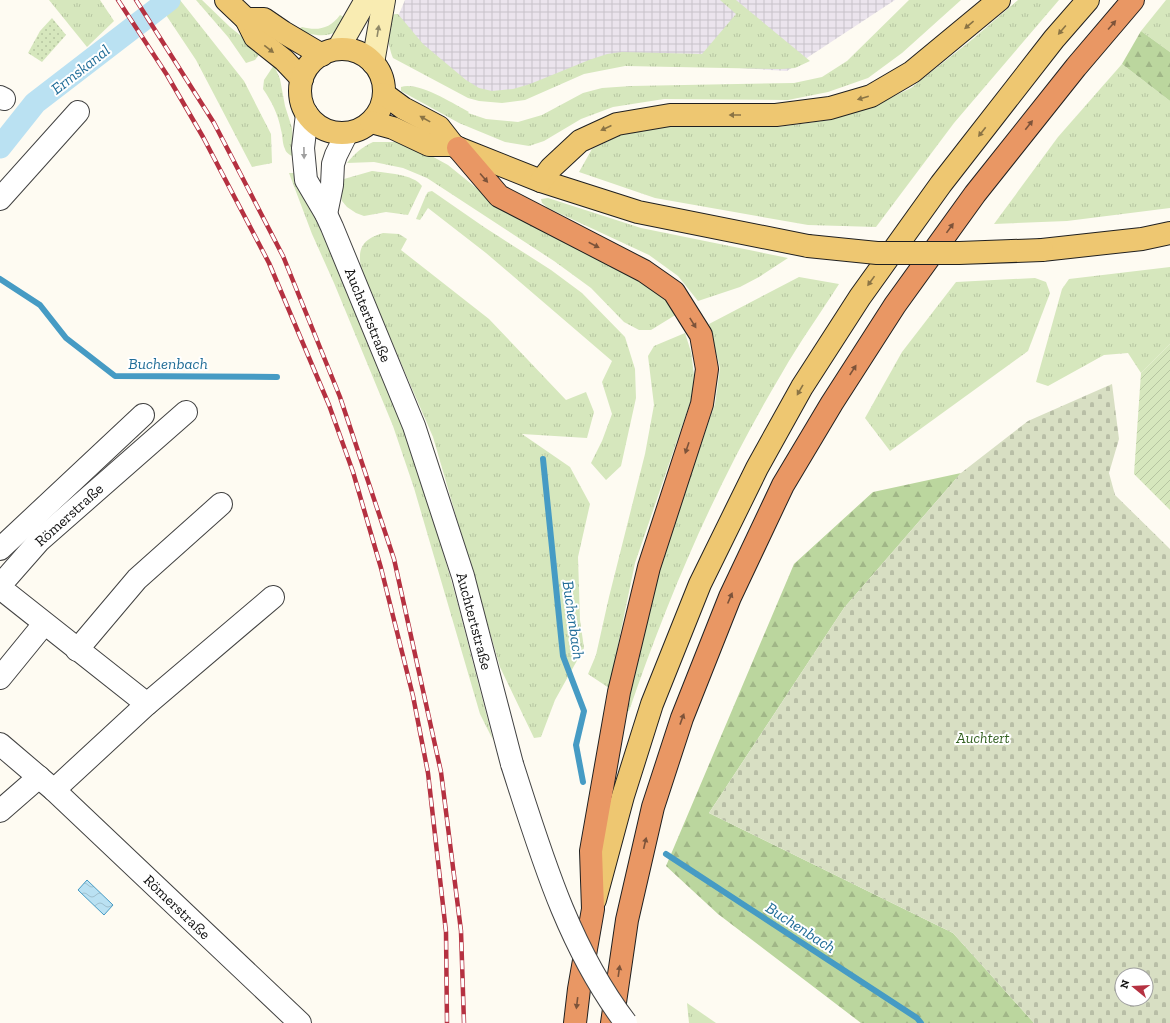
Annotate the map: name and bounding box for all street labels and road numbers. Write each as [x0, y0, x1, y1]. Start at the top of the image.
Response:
street label: Auchtertstraße [341, 265, 395, 365]
street label: Römerstraße [31, 480, 107, 550]
street label: Auchtertstraße [452, 570, 496, 672]
street label: Römerstraße [140, 871, 214, 943]

